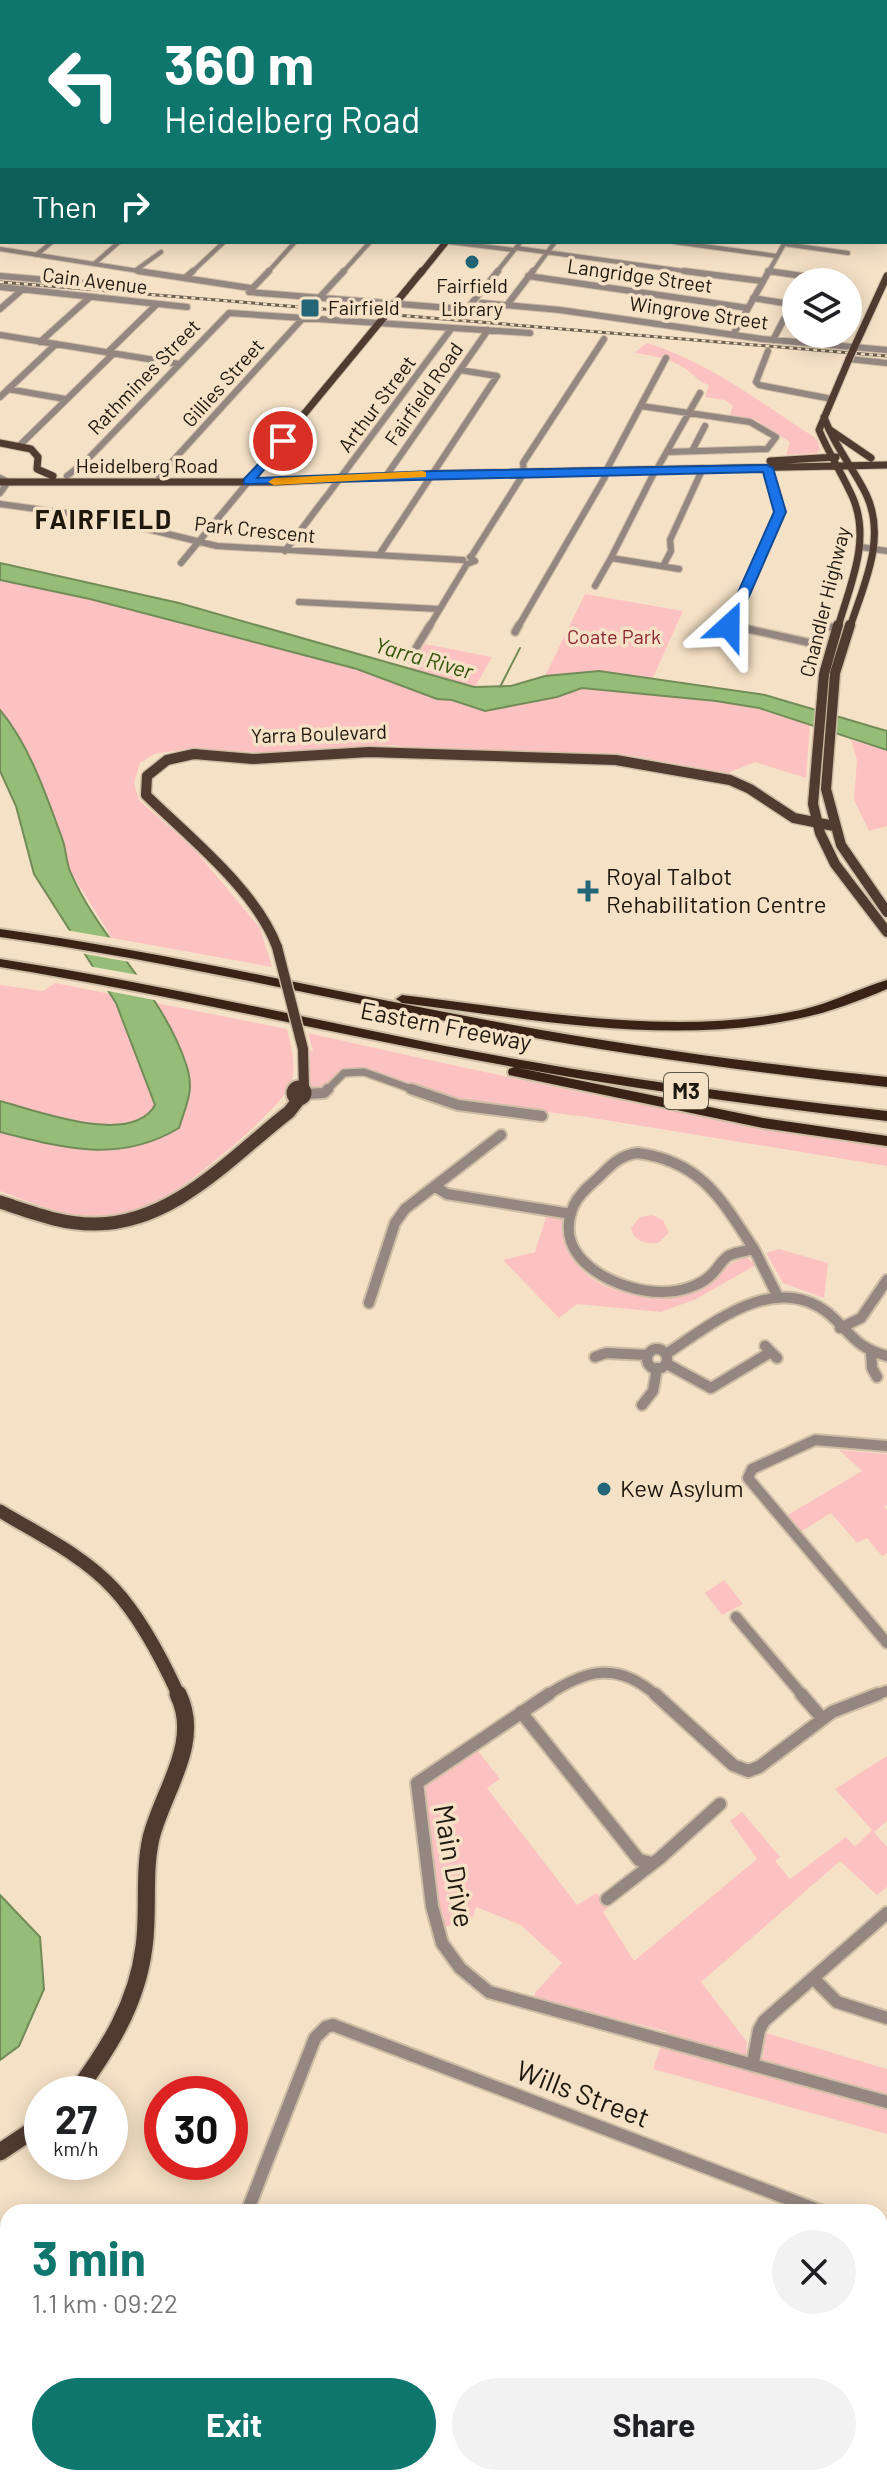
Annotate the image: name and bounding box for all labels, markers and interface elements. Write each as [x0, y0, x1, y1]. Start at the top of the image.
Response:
text: 360 m [164, 29, 314, 96]
icon: left [32, 32, 136, 136]
text: Heidelberg Road [164, 97, 420, 140]
icon: right [113, 184, 157, 228]
text: Then [32, 188, 97, 224]
marker: Fairfield Library [463, 253, 481, 271]
street label: Langridge Street [566, 253, 714, 297]
street label: Cain Avenue [41, 262, 149, 298]
map controls [782, 268, 862, 348]
button: layers [782, 268, 862, 348]
place label: Fairfield Library [436, 273, 508, 320]
street label: Wingrove Street [628, 290, 770, 334]
place label: Fairfield [328, 295, 400, 319]
marker: Fairfield [299, 297, 321, 319]
street label: Rathmines Street [82, 314, 205, 439]
street label: Gillies Street [176, 333, 268, 431]
street label: Fairfield Road [379, 337, 467, 449]
street label: Arthur Street [332, 351, 420, 456]
pin [249, 407, 317, 475]
icon: arrive [261, 419, 305, 463]
street label: Heidelberg Road [76, 453, 218, 477]
district label: FAIRFIELD [35, 503, 173, 534]
street label: Park Crescent [193, 511, 317, 547]
street label: Chandler Highway [794, 524, 854, 679]
position arrow [687, 584, 771, 668]
park label: Coate Park [567, 624, 661, 648]
water label: Yarra River [372, 631, 478, 684]
street label: Yarra Boulevard [251, 719, 387, 747]
place label: Royal Talbot Rehabilitation Centre [606, 861, 826, 918]
marker: Royal Talbot Rehabilitation Centre [577, 880, 599, 902]
street label: Eastern Freeway [358, 995, 534, 1056]
road number: M3 [664, 1073, 708, 1109]
place label: Kew Asylum [620, 1473, 744, 1502]
marker: Kew Asylum [595, 1480, 613, 1498]
street label: Main Drive [427, 1802, 483, 1930]
street label: Wills Street [512, 2052, 655, 2134]
speed limit sign: 30 [144, 2076, 248, 2180]
text: 27 [55, 2094, 97, 2142]
text: km/h [53, 2136, 99, 2160]
text: 3 min [32, 2228, 146, 2286]
button: close [772, 2230, 856, 2314]
text: 1.1 km · 09:22 [32, 2287, 178, 2318]
button: Exit [32, 2378, 436, 2470]
button: Share [452, 2378, 856, 2470]

